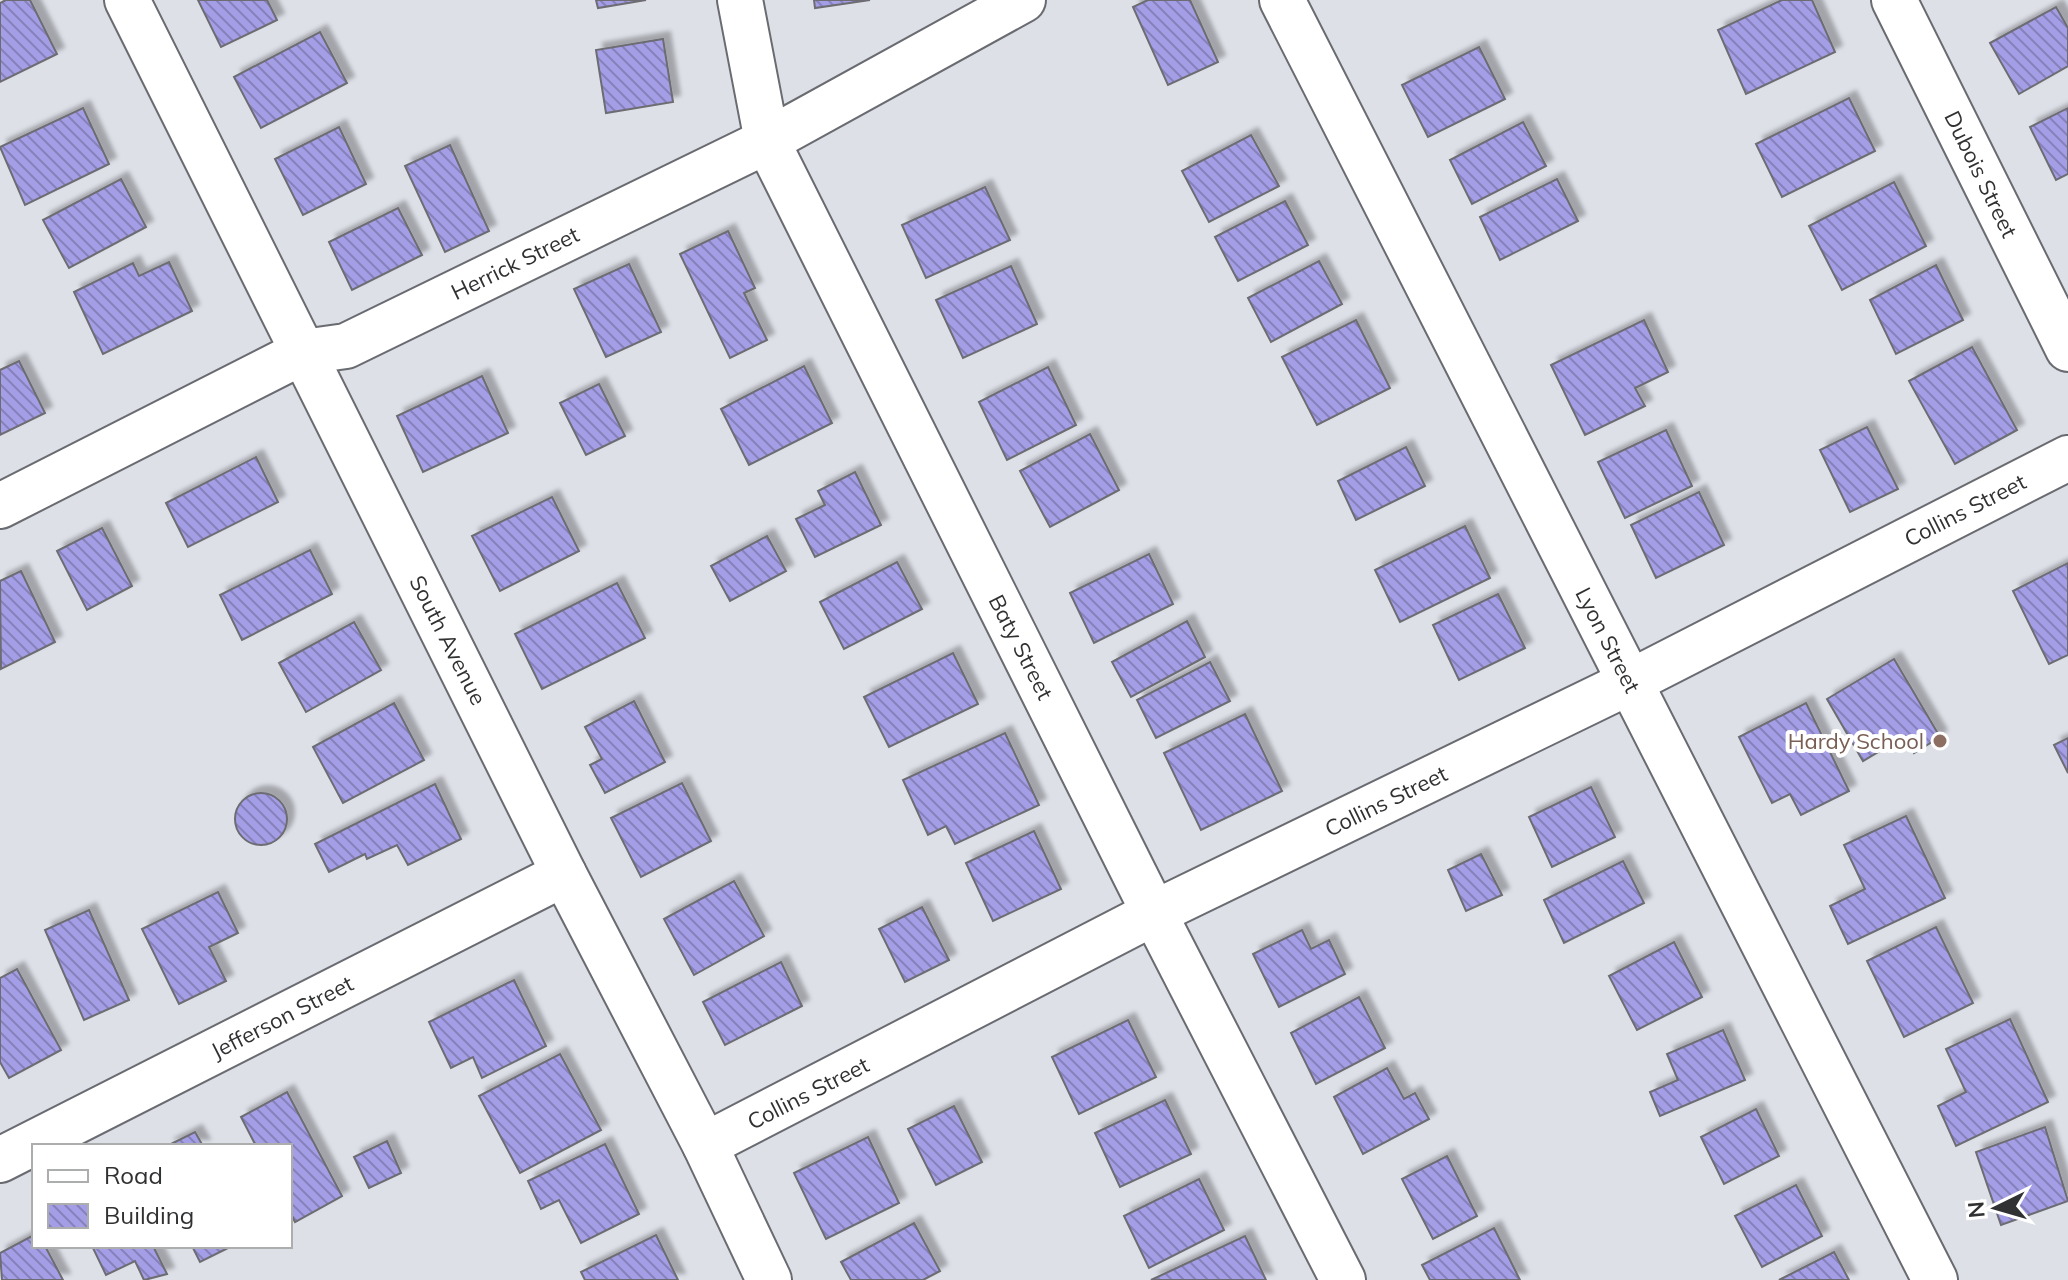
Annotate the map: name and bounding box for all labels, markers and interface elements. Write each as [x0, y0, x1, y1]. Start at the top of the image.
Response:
street label: Dubois Street [1938, 106, 2024, 242]
street label: Herrick Street [446, 220, 584, 306]
street label: Collins Street [1899, 467, 2031, 553]
street label: South Avenue [403, 570, 493, 710]
street label: Lyon Street [1570, 583, 1647, 698]
street label: Baty Street [983, 590, 1060, 705]
place label: Hardy School [1788, 727, 1924, 755]
marker: Hardy School [1931, 732, 1949, 750]
street label: Collins Street [1320, 759, 1452, 843]
street label: Jefferson Street [206, 969, 358, 1065]
street label: Collins Street [742, 1050, 874, 1136]
legend [32, 1144, 292, 1248]
text: Road [104, 1160, 163, 1190]
north arrow [1956, 1168, 2036, 1248]
text: Building [104, 1200, 194, 1230]
text: N [1961, 1200, 1991, 1219]

